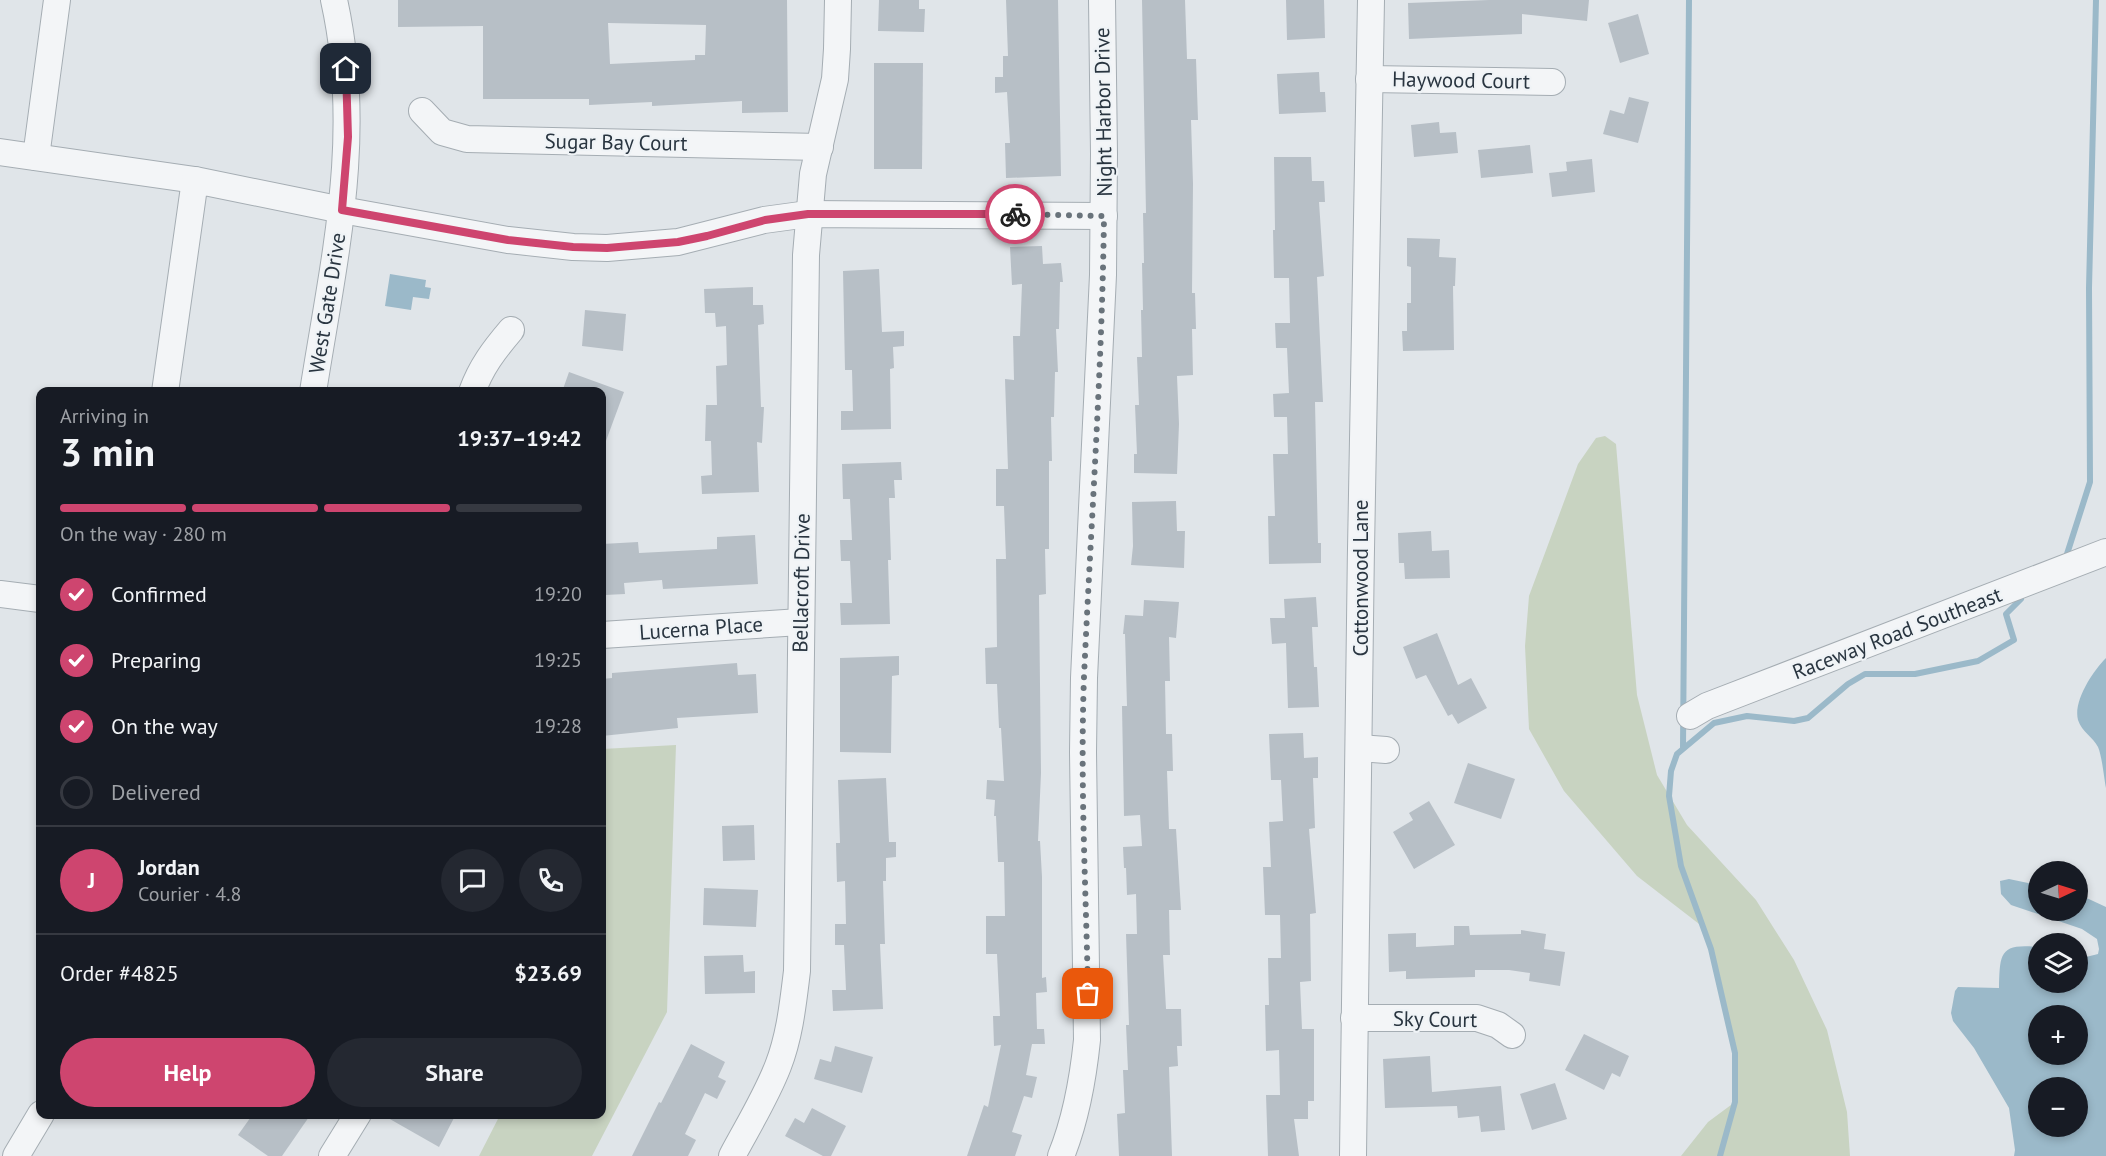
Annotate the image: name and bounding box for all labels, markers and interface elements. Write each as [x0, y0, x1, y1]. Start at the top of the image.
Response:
street label: Night Harbor Drive [1088, 27, 1118, 197]
pin [320, 43, 371, 94]
icon: home [329, 52, 362, 85]
street label: Haywood Court [1392, 65, 1530, 95]
street label: Sugar Bay Court [544, 127, 688, 157]
courier [985, 184, 1045, 244]
icon: bike [999, 198, 1032, 231]
street label: West Gate Drive [303, 231, 351, 375]
text: Arriving in [60, 403, 149, 429]
text: 19:37–19:42 [457, 424, 582, 452]
text: 3 min [60, 426, 155, 477]
street label: Cottonwood Lane [1347, 500, 1374, 656]
street label: Bellacroft Drive [786, 513, 816, 653]
text: On the way · 280 m [60, 521, 227, 547]
icon: check [60, 578, 93, 611]
text: Confirmed [111, 580, 207, 608]
text: 19:20 [534, 581, 582, 607]
street label: Raceway Road Southeast [1789, 581, 2005, 685]
street label: Lucerna Place [638, 610, 764, 646]
icon: check [60, 644, 93, 677]
text: Preparing [111, 646, 201, 674]
text: 19:25 [534, 647, 582, 673]
icon: check [60, 710, 93, 743]
text: On the way [111, 712, 218, 740]
text: 19:28 [534, 713, 582, 739]
text: Delivered [111, 778, 201, 806]
button: chat [441, 849, 504, 912]
button: phone [519, 849, 582, 912]
text: Jordan [138, 853, 200, 881]
north arrow [2028, 861, 2088, 921]
map controls [2028, 861, 2088, 1137]
text: J [88, 866, 95, 894]
text: Courier · 4.8 [138, 881, 241, 907]
button: layers [2028, 933, 2088, 993]
text: Order #4825 [60, 959, 179, 987]
text: $23.69 [514, 959, 582, 987]
pin [1062, 968, 1113, 1019]
icon: bag [1071, 977, 1104, 1010]
street label: Sky Court [1393, 1005, 1477, 1033]
button: + [2028, 1005, 2088, 1065]
button: Help [60, 1038, 315, 1107]
button: Share [327, 1038, 582, 1107]
button: − [2028, 1077, 2088, 1137]

